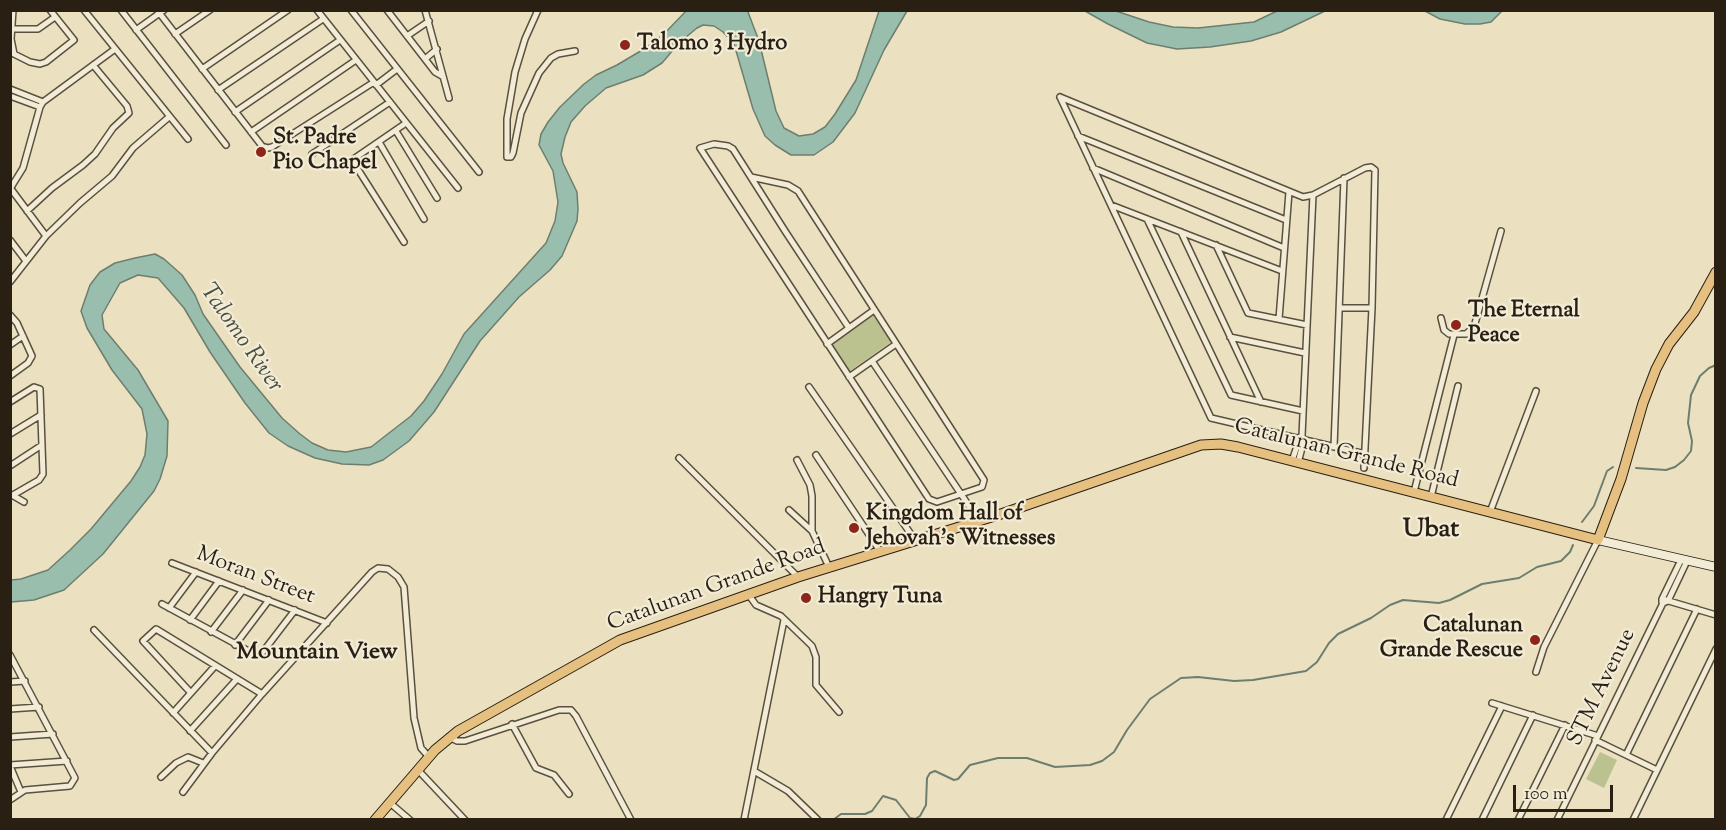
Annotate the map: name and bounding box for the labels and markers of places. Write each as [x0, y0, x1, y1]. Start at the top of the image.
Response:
place label: Talomo 3 Hydro [637, 32, 787, 58]
marker: Talomo 3 Hydro [618, 38, 632, 52]
place label: St. Padre Pio Chapel [273, 126, 377, 178]
marker: St. Padre Pio Chapel [254, 145, 268, 159]
place label: The Eternal Peace [1468, 299, 1580, 350]
marker: The Eternal Peace [1449, 318, 1463, 332]
place label: Kingdom Hall of Jehovah's Witnesses [866, 502, 1055, 554]
marker: Kingdom Hall of Jehovah's Witnesses [847, 521, 861, 535]
place label: Hangry Tuna [818, 585, 942, 611]
marker: Hangry Tuna [799, 591, 813, 605]
place label: Catalunan Grande Rescue [1380, 614, 1523, 666]
marker: Catalunan Grande Rescue [1528, 633, 1542, 647]

